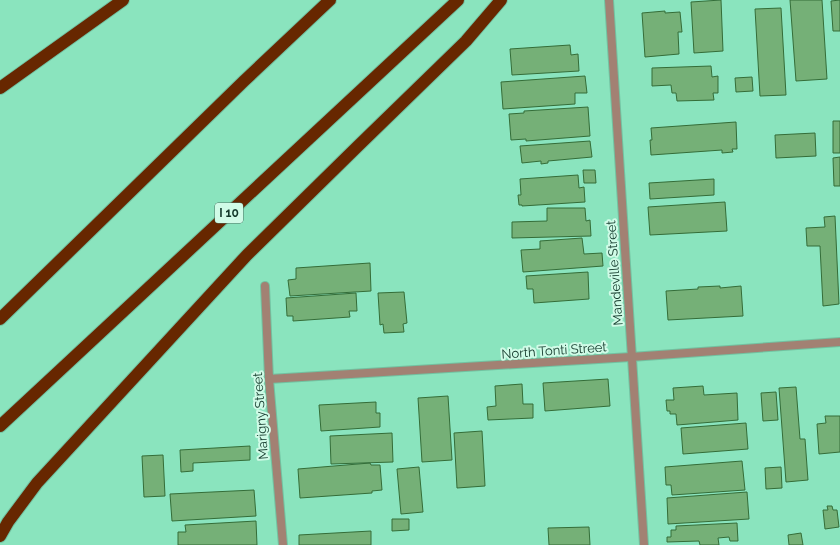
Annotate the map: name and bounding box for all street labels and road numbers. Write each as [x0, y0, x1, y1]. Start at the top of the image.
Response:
road number: I 10 [215, 203, 243, 223]
street label: Mandeville Street [603, 219, 626, 326]
street label: North Tonti Street [501, 339, 608, 362]
street label: Marigny Street [250, 371, 271, 460]

